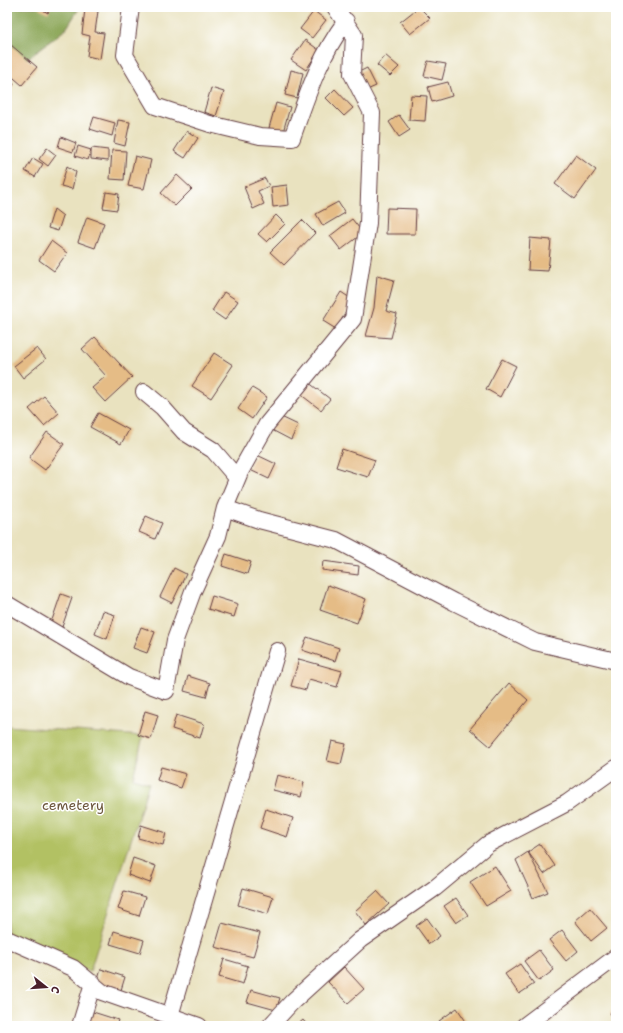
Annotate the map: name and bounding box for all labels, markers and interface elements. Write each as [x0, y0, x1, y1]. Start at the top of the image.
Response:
park label: cemetery [42, 796, 104, 814]
north arrow [26, 967, 66, 1007]
text: С [47, 984, 63, 995]

